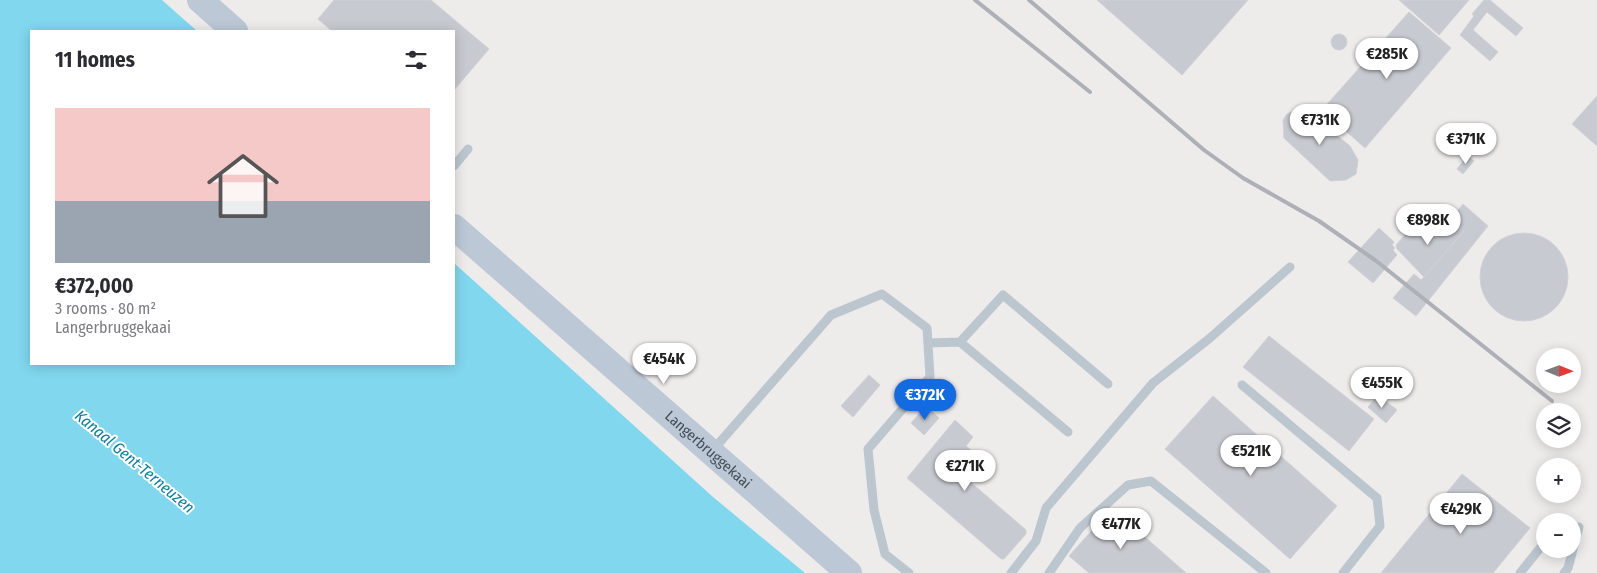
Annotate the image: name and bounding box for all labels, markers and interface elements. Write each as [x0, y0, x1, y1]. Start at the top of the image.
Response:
pin: €285K [1352, 38, 1422, 80]
text: €285K [1366, 44, 1408, 63]
icon: filters [402, 46, 430, 74]
text: 11 homes [55, 47, 135, 73]
pin: €731K [1285, 104, 1355, 146]
text: €731K [1301, 110, 1339, 129]
pin: €371K [1431, 122, 1501, 165]
text: €371K [1447, 129, 1485, 148]
icon: home [198, 141, 288, 231]
pin: €898K [1393, 204, 1463, 246]
text: €898K [1407, 210, 1449, 229]
text: €372,000 [55, 273, 134, 299]
text: 3 rooms · 80 m² [55, 299, 156, 318]
text: Langerbruggekaai [55, 318, 171, 337]
pin: €454K [629, 342, 699, 385]
north arrow [1536, 348, 1581, 392]
map controls [1536, 348, 1581, 558]
text: €454K [643, 349, 685, 368]
pin: €455K [1347, 366, 1417, 409]
text: €455K [1361, 373, 1403, 392]
pin: €372K [890, 378, 960, 421]
text: €372K [905, 385, 945, 404]
button: layers [1536, 403, 1581, 448]
water label: Kanaal Gent-Terneuzen [71, 406, 198, 517]
street label: Langerbruggekaai [661, 407, 755, 492]
pin: €521K [1216, 434, 1286, 477]
text: €521K [1231, 441, 1271, 460]
pin: €271K [930, 450, 1000, 492]
text: €271K [946, 456, 984, 475]
button: + [1536, 458, 1581, 503]
pin: €429K [1426, 492, 1496, 535]
text: €429K [1440, 499, 1482, 518]
pin: €477K [1086, 508, 1156, 550]
button: − [1536, 513, 1581, 558]
text: €477K [1102, 514, 1140, 533]

